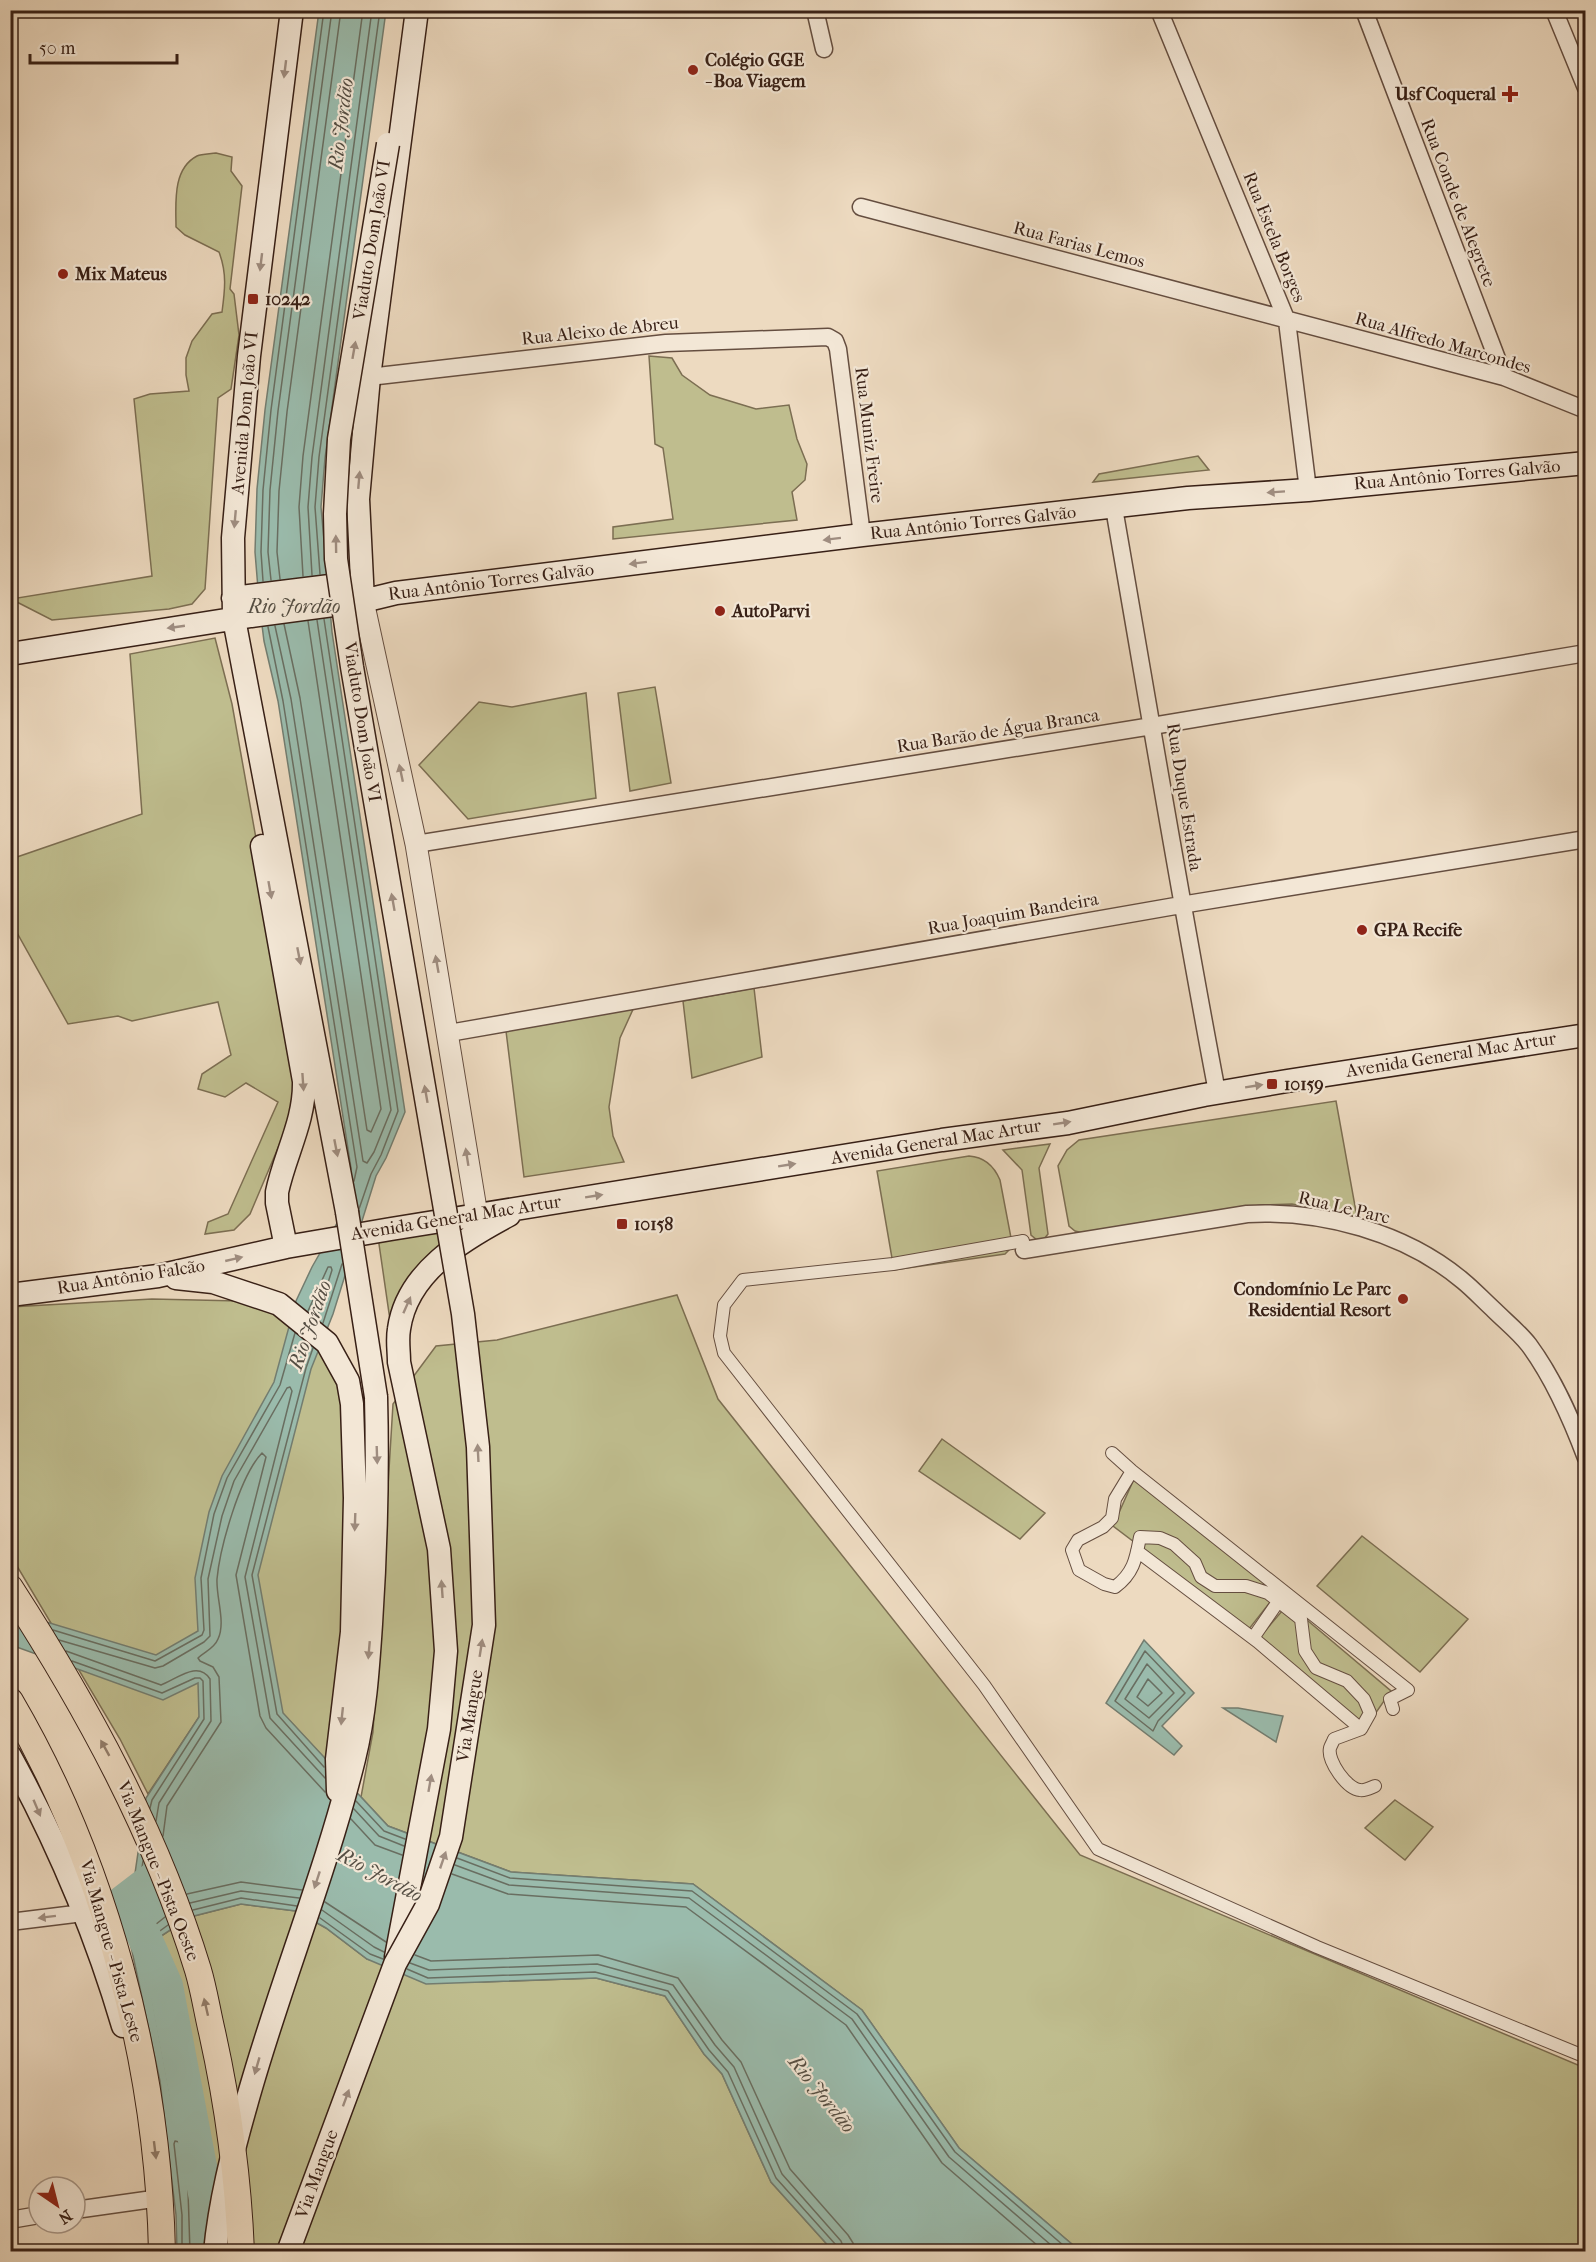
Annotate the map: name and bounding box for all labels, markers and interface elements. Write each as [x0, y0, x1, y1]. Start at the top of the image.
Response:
scale bar [30, 27, 177, 65]
text: 50 m [39, 38, 76, 59]
place label: Colégio GGE - Boa Viagem [705, 50, 806, 92]
one-way arrow [280, 59, 290, 78]
marker: Colégio GGE - Boa Viagem [686, 63, 700, 77]
water label: Rio Jordão [324, 77, 358, 173]
place label: Usf Coqueral [1394, 84, 1497, 105]
marker: Usf Coqueral [1501, 85, 1519, 103]
street label: Rua Conde de Alegrete [1416, 116, 1500, 290]
street label: Viaduto Dom João VI [349, 158, 395, 323]
street label: Rua Estela Borges [1238, 169, 1310, 306]
street label: Rua Farias Lemos [1011, 217, 1147, 273]
one-way arrow [256, 253, 266, 272]
place label: Mix Mateus [74, 264, 167, 285]
marker: Mix Mateus [56, 267, 70, 281]
place label: 10242 [265, 289, 310, 310]
marker: 10242 [246, 292, 260, 306]
street label: Rua Alfredo Marcondes [1353, 308, 1534, 378]
street label: Rua Aleixo de Abreu [520, 312, 680, 350]
street label: Avenida Dom João VI [227, 331, 263, 496]
one-way arrow [349, 341, 358, 360]
street label: Rua Muniz Freire [850, 366, 888, 504]
street label: Rua Antônio Torres Galvão [1353, 456, 1561, 494]
one-way arrow [354, 470, 364, 489]
one-way arrow [1267, 487, 1286, 497]
street label: Rua Antônio Torres Galvão [869, 502, 1077, 544]
one-way arrow [230, 509, 240, 528]
one-way arrow [822, 534, 841, 543]
one-way arrow [331, 535, 340, 554]
street label: Rua Antônio Torres Galvão [387, 559, 595, 605]
one-way arrow [629, 559, 648, 568]
water label: Rio Jordão [246, 595, 340, 618]
place label: AutoParvi [731, 601, 811, 622]
marker: AutoParvi [713, 604, 727, 618]
one-way arrow [167, 623, 186, 632]
street label: Viaduto Dom João VI [339, 639, 385, 804]
street label: Rua Barão de Água Branca [895, 704, 1102, 757]
street label: Rua Duque Estrada [1162, 722, 1206, 873]
one-way arrow [396, 763, 405, 782]
one-way arrow [266, 881, 275, 900]
street label: Rua Joaquim Bandeira [926, 889, 1101, 939]
one-way arrow [388, 893, 397, 912]
place label: GPA Recife [1374, 920, 1462, 941]
marker: GPA Recife [1355, 923, 1369, 937]
one-way arrow [295, 947, 304, 966]
one-way arrow [432, 955, 441, 974]
street label: Avenida General Mac Artur [1343, 1028, 1558, 1082]
one-way arrow [298, 1073, 308, 1092]
place label: 10159 [1284, 1074, 1324, 1095]
marker: 10159 [1265, 1077, 1279, 1091]
one-way arrow [1245, 1081, 1264, 1090]
one-way arrow [422, 1085, 431, 1104]
street label: Avenida General Mac Artur [828, 1115, 1043, 1169]
one-way arrow [1053, 1119, 1072, 1128]
one-way arrow [332, 1138, 341, 1157]
one-way arrow [463, 1147, 472, 1166]
one-way arrow [777, 1160, 796, 1169]
street label: Rua Le Parc [1296, 1187, 1392, 1229]
street label: Avenida General Mac Artur [348, 1191, 563, 1245]
one-way arrow [585, 1191, 604, 1200]
place label: 10158 [634, 1214, 673, 1235]
marker: 10158 [615, 1217, 629, 1231]
one-way arrow [225, 1253, 243, 1263]
street label: Rua Antônio Falcão [56, 1255, 206, 1299]
water label: Rio Jordão [283, 1277, 336, 1374]
place label: Condomínio Le Parc Residential Resort [1234, 1279, 1392, 1321]
marker: Condomínio Le Parc Residential Resort [1396, 1292, 1410, 1306]
one-way arrow [402, 1297, 411, 1314]
one-way arrow [473, 1444, 482, 1463]
one-way arrow [373, 1446, 382, 1465]
one-way arrow [350, 1512, 359, 1531]
one-way arrow [437, 1579, 446, 1598]
one-way arrow [476, 1638, 485, 1657]
one-way arrow [364, 1640, 374, 1659]
street label: Via Mangue [452, 1668, 488, 1765]
one-way arrow [337, 1707, 347, 1726]
one-way arrow [100, 1739, 110, 1756]
one-way arrow [426, 1773, 435, 1792]
street label: Via Mangue - Pista Oeste [112, 1777, 204, 1964]
one-way arrow [33, 1799, 42, 1817]
water label: Rio Jordão [332, 1842, 426, 1907]
one-way arrow [438, 1851, 448, 1869]
street label: Via Mangue - Pista Leste [75, 1856, 147, 2045]
one-way arrow [312, 1871, 321, 1889]
one-way arrow [37, 1913, 56, 1922]
one-way arrow [201, 1998, 211, 2016]
water label: Rio Jordão [783, 2049, 860, 2137]
one-way arrow [251, 2056, 261, 2075]
one-way arrow [341, 2089, 351, 2107]
street label: Via Mangue [291, 2126, 343, 2222]
one-way arrow [150, 2141, 159, 2160]
north arrow [27, 2175, 87, 2235]
text: N [54, 2206, 76, 2229]

